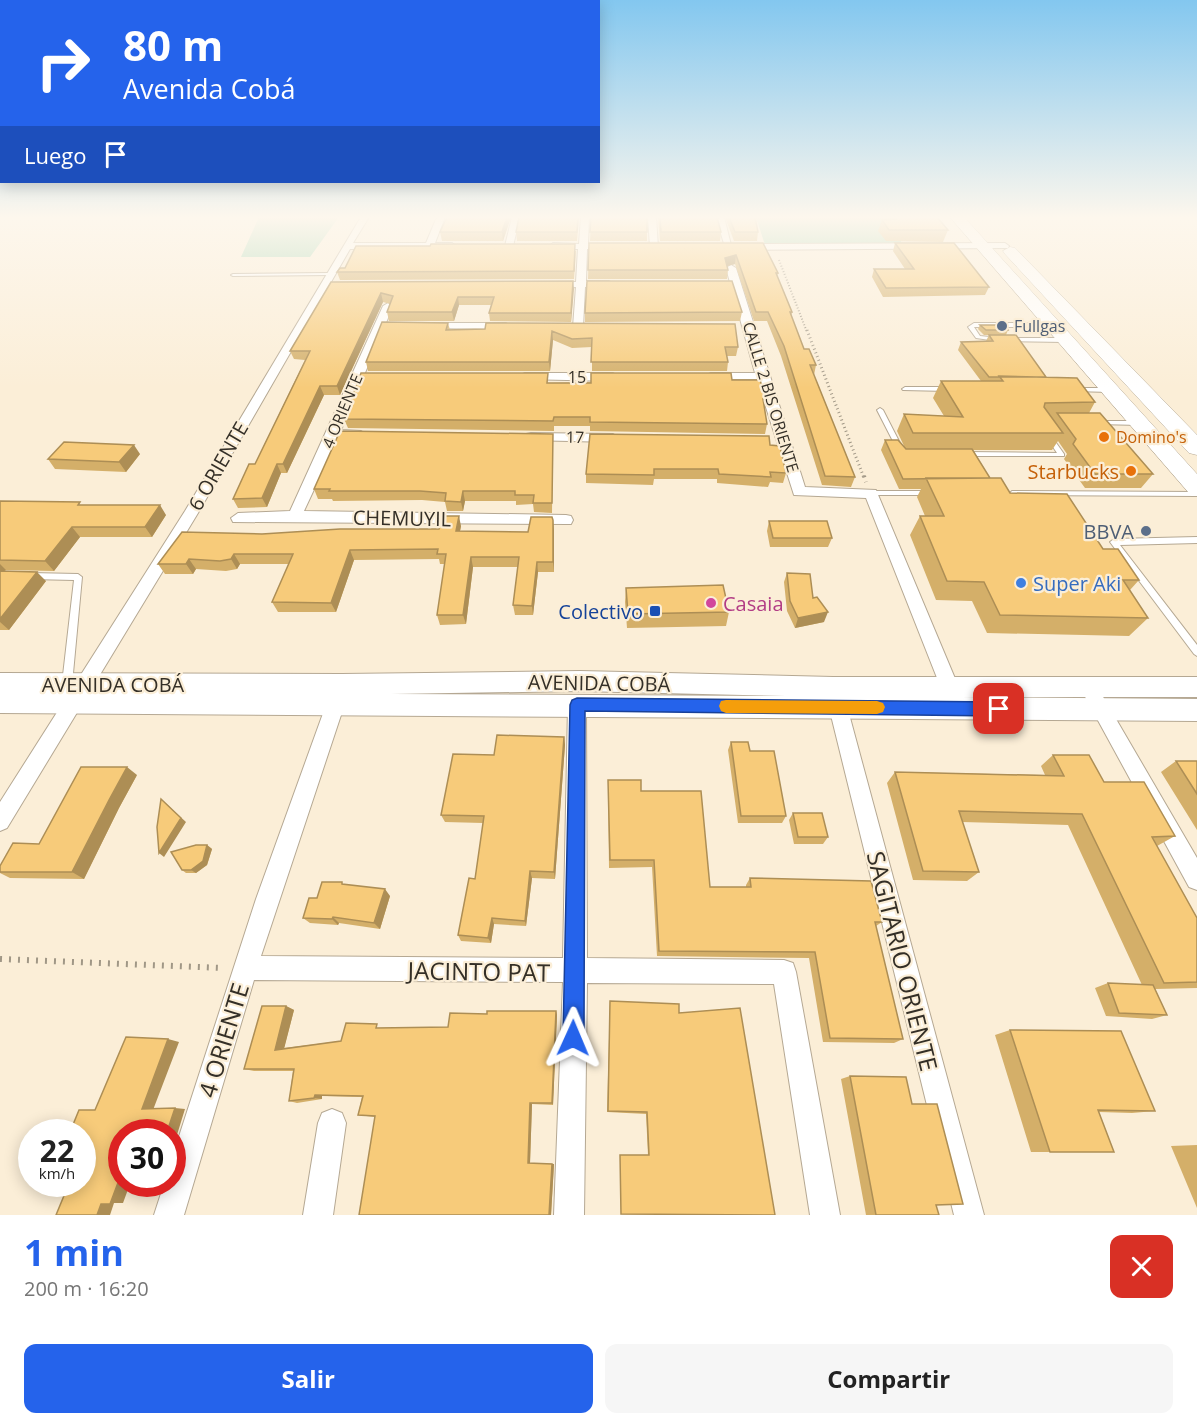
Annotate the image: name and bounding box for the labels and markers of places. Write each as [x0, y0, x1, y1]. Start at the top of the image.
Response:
place label: Fullgas [1014, 315, 1065, 337]
marker: Fullgas [995, 319, 1009, 333]
place label: Domino's [1116, 426, 1187, 448]
marker: Domino's [1097, 430, 1111, 444]
place label: Starbucks [1027, 458, 1119, 485]
marker: Starbucks [1124, 464, 1138, 478]
place label: BBVA [1084, 518, 1134, 545]
marker: BBVA [1139, 524, 1153, 538]
place label: Super Aki [1033, 570, 1121, 597]
marker: Super Aki [1014, 576, 1028, 590]
place label: Casaia [723, 590, 784, 617]
marker: Casaia [704, 596, 718, 610]
place label: Colectivo [558, 598, 643, 625]
marker: Colectivo [648, 604, 662, 618]
pin [973, 683, 1024, 734]

